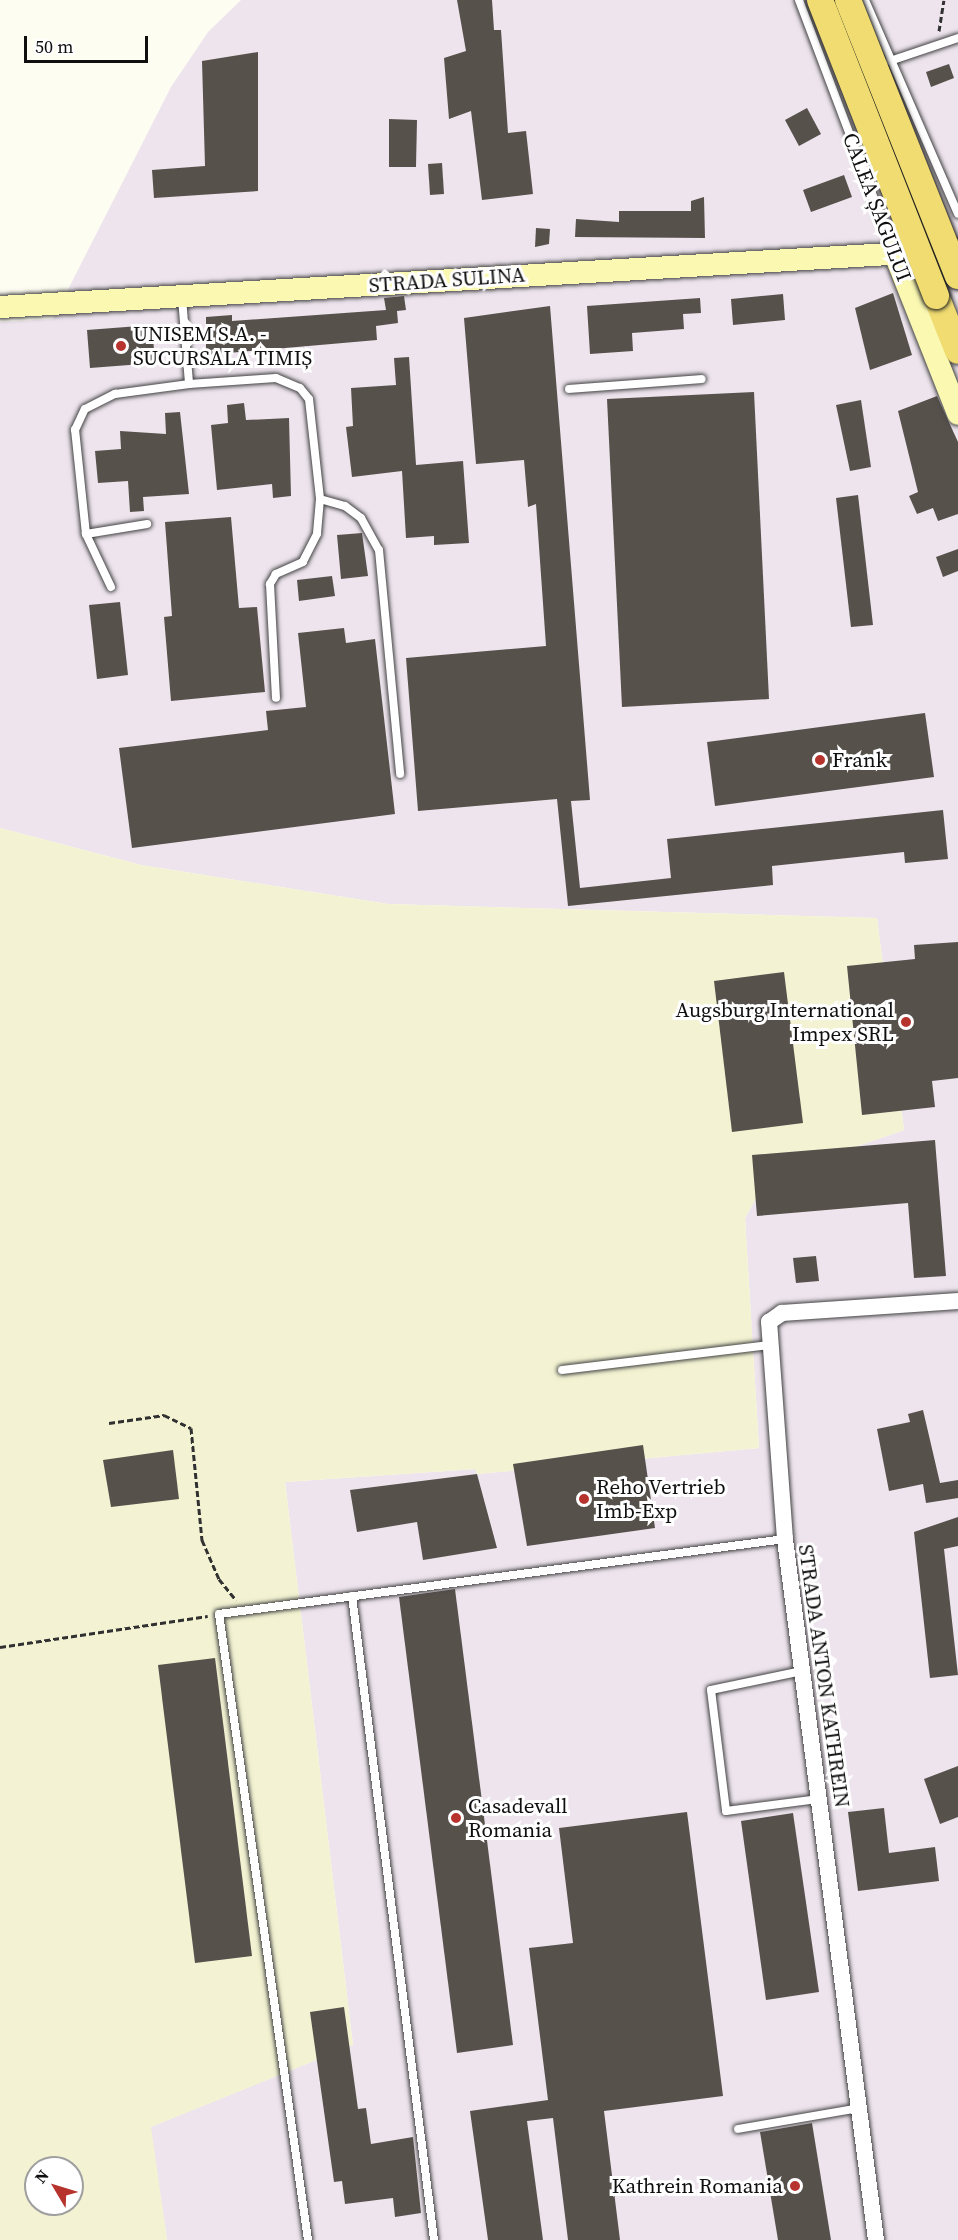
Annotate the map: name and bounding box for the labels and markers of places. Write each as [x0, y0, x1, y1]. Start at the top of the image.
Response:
place label: UNISEM S.A. - SUCURSALA TIMIȘ [133, 321, 313, 371]
marker: UNISEM S.A. - SUCURSALA TIMIȘ [114, 339, 128, 353]
place label: Frank [832, 747, 887, 773]
marker: Frank [813, 753, 827, 767]
place label: Augsburg International Impex SRL [676, 997, 894, 1047]
marker: Augsburg International Impex SRL [899, 1015, 913, 1029]
place label: Reho Vertrieb Imb-Exp [596, 1474, 726, 1524]
marker: Reho Vertrieb Imb-Exp [577, 1492, 591, 1506]
place label: Casadevall Romania [468, 1793, 568, 1843]
marker: Casadevall Romania [449, 1811, 463, 1825]
place label: Kathrein Romania [612, 2173, 783, 2199]
marker: Kathrein Romania [788, 2179, 802, 2193]

